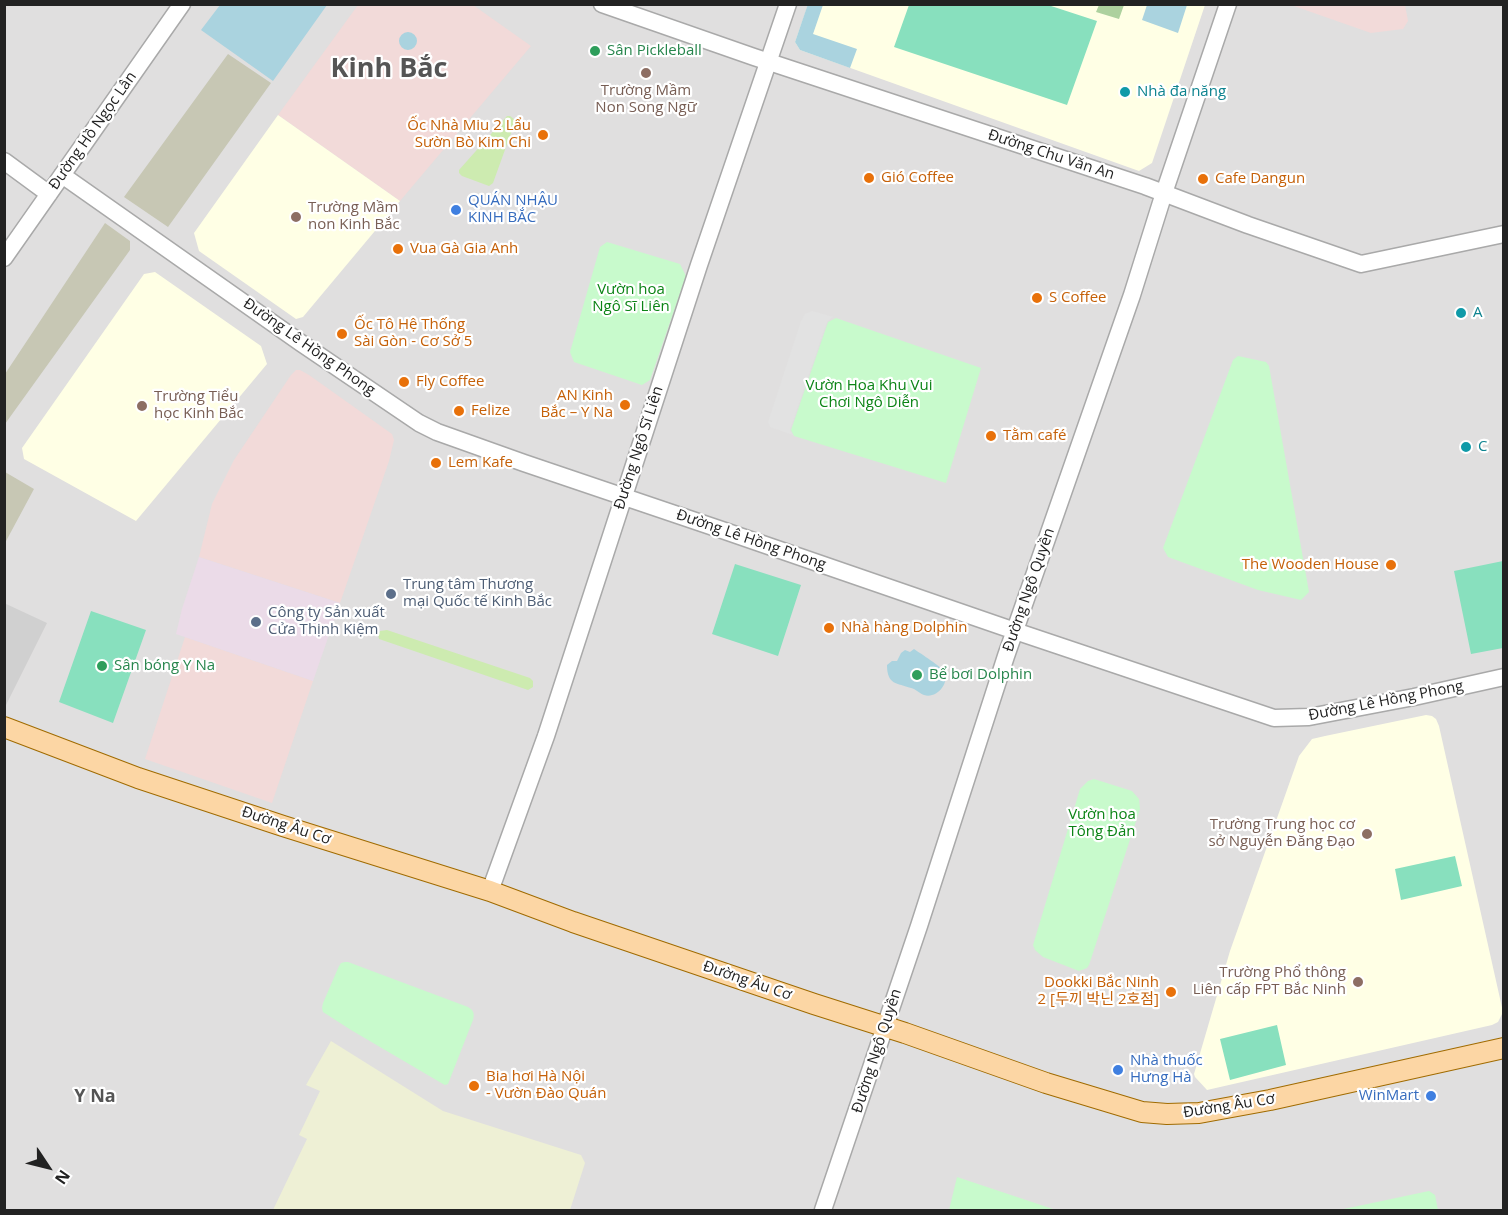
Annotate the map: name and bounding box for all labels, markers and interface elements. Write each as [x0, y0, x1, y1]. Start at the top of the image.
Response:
place label: Sân Pickleball [607, 42, 702, 60]
marker: Sân Pickleball [588, 44, 602, 58]
district label: Kinh Bắc [330, 53, 448, 85]
marker: Trường Mầm Non Song Ngữ [639, 66, 653, 80]
street label: Đường Hồ Ngọc Lân [45, 68, 141, 194]
place label: Trường Mầm Non Song Ngữ [595, 82, 697, 117]
place label: Nhà đa năng [1137, 83, 1226, 101]
marker: Nhà đa năng [1118, 85, 1132, 99]
place label: Ốc Nhà Miu 2 Lẩu Sườn Bò Kim Chi [407, 117, 531, 152]
street label: Đường Chu Văn An [985, 126, 1117, 184]
marker: Ốc Nhà Miu 2 Lẩu Sườn Bò Kim Chi [536, 128, 550, 142]
place label: Gió Coffee [881, 169, 954, 187]
place label: Cafe Dangun [1215, 170, 1305, 188]
marker: Gió Coffee [862, 171, 876, 185]
marker: Cafe Dangun [1196, 172, 1210, 186]
place label: QUÁN NHẬU KINH BẮC [468, 192, 558, 227]
place label: Trường Mầm non Kinh Bắc [308, 199, 400, 234]
marker: QUÁN NHẬU KINH BẮC [449, 203, 463, 217]
marker: Trường Mầm non Kinh Bắc [289, 210, 303, 224]
place label: Vua Gà Gia Anh [410, 240, 518, 258]
marker: Vua Gà Gia Anh [391, 242, 405, 256]
park label: Vườn hoa Ngô Sĩ Liên [592, 281, 670, 316]
place label: S Coffee [1049, 289, 1107, 307]
marker: S Coffee [1030, 291, 1044, 305]
street label: Đường Lê Hồng Phong [239, 295, 379, 399]
place label: A [1473, 304, 1482, 322]
marker: A [1454, 306, 1468, 320]
place label: Ốc Tô Hệ Thống Sài Gòn - Cơ Sở 5 [354, 316, 472, 351]
marker: Ốc Tô Hệ Thống Sài Gòn - Cơ Sở 5 [335, 327, 349, 341]
place label: Fly Coffee [416, 373, 484, 391]
marker: Fly Coffee [397, 375, 411, 389]
park label: Vườn Hoa Khu Vui Chơi Ngô Diễn [806, 377, 932, 412]
street label: Đường Ngô Sĩ Liên [611, 384, 667, 512]
place label: AN Kinh Bắc – Y Na [541, 387, 613, 422]
place label: Trường Tiểu học Kinh Bắc [154, 388, 244, 423]
marker: AN Kinh Bắc – Y Na [618, 398, 632, 412]
marker: Trường Tiểu học Kinh Bắc [135, 399, 149, 413]
place label: Felize [471, 402, 510, 420]
marker: Felize [452, 404, 466, 418]
place label: Tằm café [1003, 427, 1066, 445]
marker: Tằm café [984, 429, 998, 443]
place label: C [1478, 438, 1487, 456]
marker: C [1459, 440, 1473, 454]
place label: Lem Kafe [448, 454, 513, 472]
marker: Lem Kafe [429, 456, 443, 470]
street label: Đường Lê Hồng Phong [674, 506, 828, 574]
street label: Đường Ngô Quyền [999, 526, 1059, 654]
place label: The Wooden House [1242, 556, 1379, 574]
marker: The Wooden House [1384, 558, 1398, 572]
place label: Trung tâm Thương mại Quốc tế Kinh Bắc [403, 576, 552, 611]
marker: Trung tâm Thương mại Quốc tế Kinh Bắc [384, 587, 398, 601]
place label: Công ty Sản xuất Cửa Thịnh Kiệm [268, 604, 385, 639]
marker: Công ty Sản xuất Cửa Thịnh Kiệm [249, 615, 263, 629]
place label: Nhà hàng Dolphin [841, 619, 968, 637]
marker: Nhà hàng Dolphin [822, 621, 836, 635]
place label: Sân bóng Y Na [114, 657, 215, 675]
marker: Sân bóng Y Na [95, 659, 109, 673]
place label: Bể bơi Dolphin [929, 666, 1032, 684]
marker: Bể bơi Dolphin [910, 668, 924, 682]
street label: Đường Lê Hồng Phong [1307, 677, 1465, 725]
street label: Đường Âu Cơ [239, 803, 333, 849]
park label: Vườn hoa Tông Đản [1068, 806, 1136, 841]
place label: Trường Trung học cơ sở Nguyễn Đăng Đạo [1208, 816, 1355, 851]
marker: Trường Trung học cơ sở Nguyễn Đăng Đạo [1360, 827, 1374, 841]
street label: Đường Âu Cơ [700, 957, 794, 1005]
place label: Trường Phổ thông Liên cấp FPT Bắc Ninh [1193, 964, 1346, 999]
place label: Dookki Bắc Ninh 2 [두끼 박닌 2호점] [1038, 974, 1159, 1009]
marker: Trường Phổ thông Liên cấp FPT Bắc Ninh [1351, 975, 1365, 989]
marker: Dookki Bắc Ninh 2 [두끼 박닌 2호점] [1164, 985, 1178, 999]
street label: Đường Ngô Quyền [848, 987, 906, 1115]
place label: Nhà thuốc Hưng Hà [1130, 1052, 1203, 1087]
marker: Nhà thuốc Hưng Hà [1111, 1063, 1125, 1077]
place label: Bia hơi Hà Nội - Vườn Đào Quán [486, 1068, 606, 1103]
marker: Bia hơi Hà Nội - Vườn Đào Quán [467, 1079, 481, 1093]
district label: Y Na [74, 1086, 116, 1108]
place label: WinMart [1359, 1087, 1419, 1105]
marker: WinMart [1424, 1089, 1438, 1103]
street label: Đường Âu Cơ [1182, 1090, 1276, 1122]
north arrow [18, 1137, 78, 1197]
text: N [50, 1166, 75, 1189]

